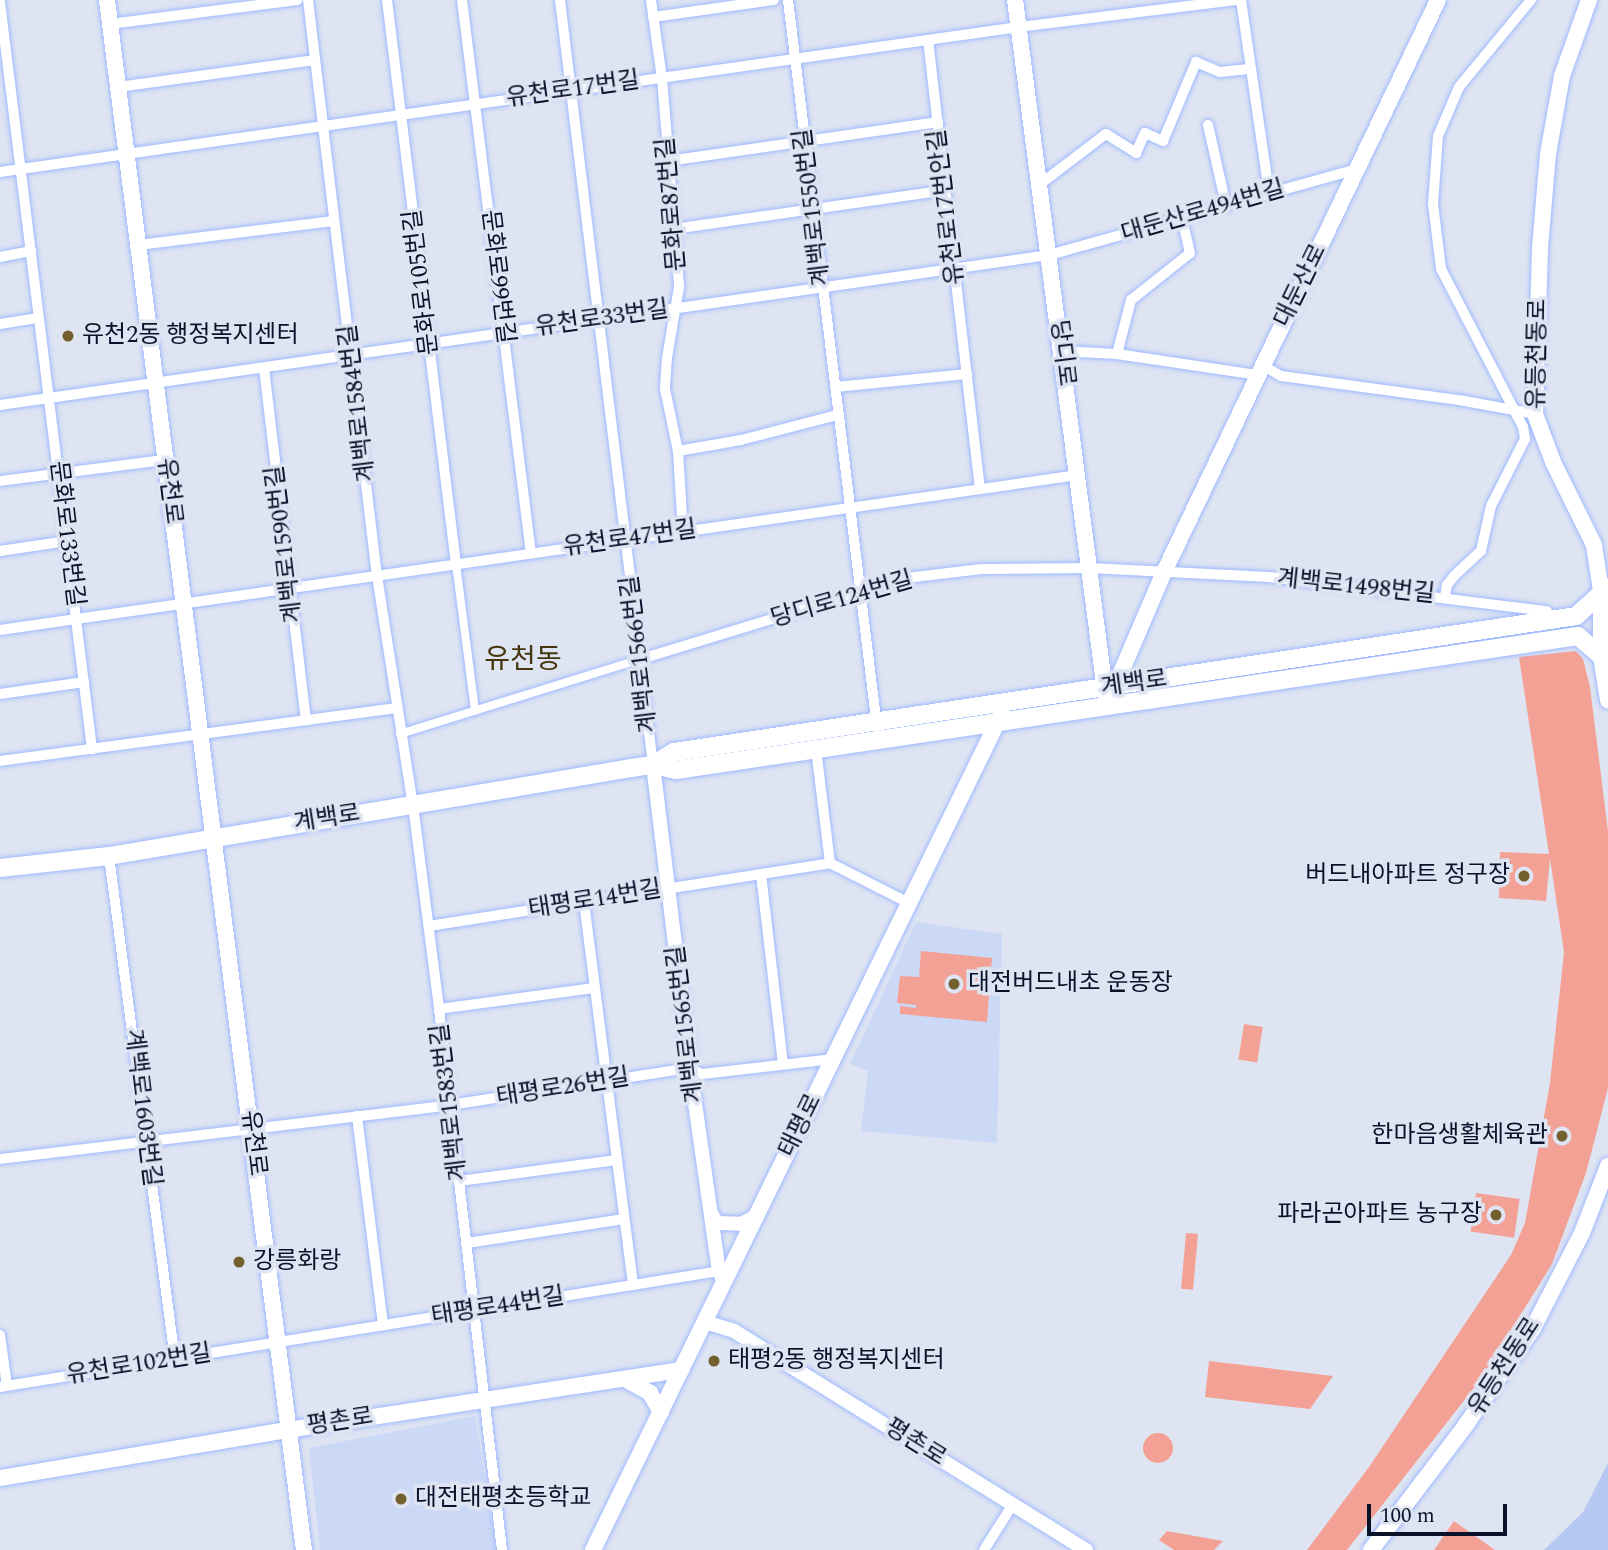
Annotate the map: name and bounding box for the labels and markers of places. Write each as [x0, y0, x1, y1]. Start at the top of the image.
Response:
place label: 유천2동 행정복지센터 [82, 322, 299, 350]
marker: 유천2동 행정복지센터 [60, 328, 76, 344]
place label: 버드내아파트 정구장 [1305, 862, 1510, 890]
marker: 버드내아파트 정구장 [1516, 868, 1532, 884]
place label: 대전버드내초 운동장 [968, 970, 1173, 998]
marker: 대전버드내초 운동장 [946, 976, 962, 992]
place label: 한마음생활체육관 [1371, 1122, 1548, 1150]
marker: 한마음생활체육관 [1554, 1128, 1570, 1144]
place label: 파라곤아파트 농구장 [1277, 1201, 1482, 1229]
marker: 파라곤아파트 농구장 [1488, 1207, 1504, 1223]
place label: 강릉화랑 [253, 1248, 341, 1276]
marker: 강릉화랑 [231, 1254, 247, 1270]
place label: 태평2동 행정복지센터 [728, 1347, 945, 1375]
marker: 태평2동 행정복지센터 [706, 1353, 722, 1369]
place label: 대전태평초등학교 [415, 1485, 592, 1513]
marker: 대전태평초등학교 [393, 1491, 409, 1507]

